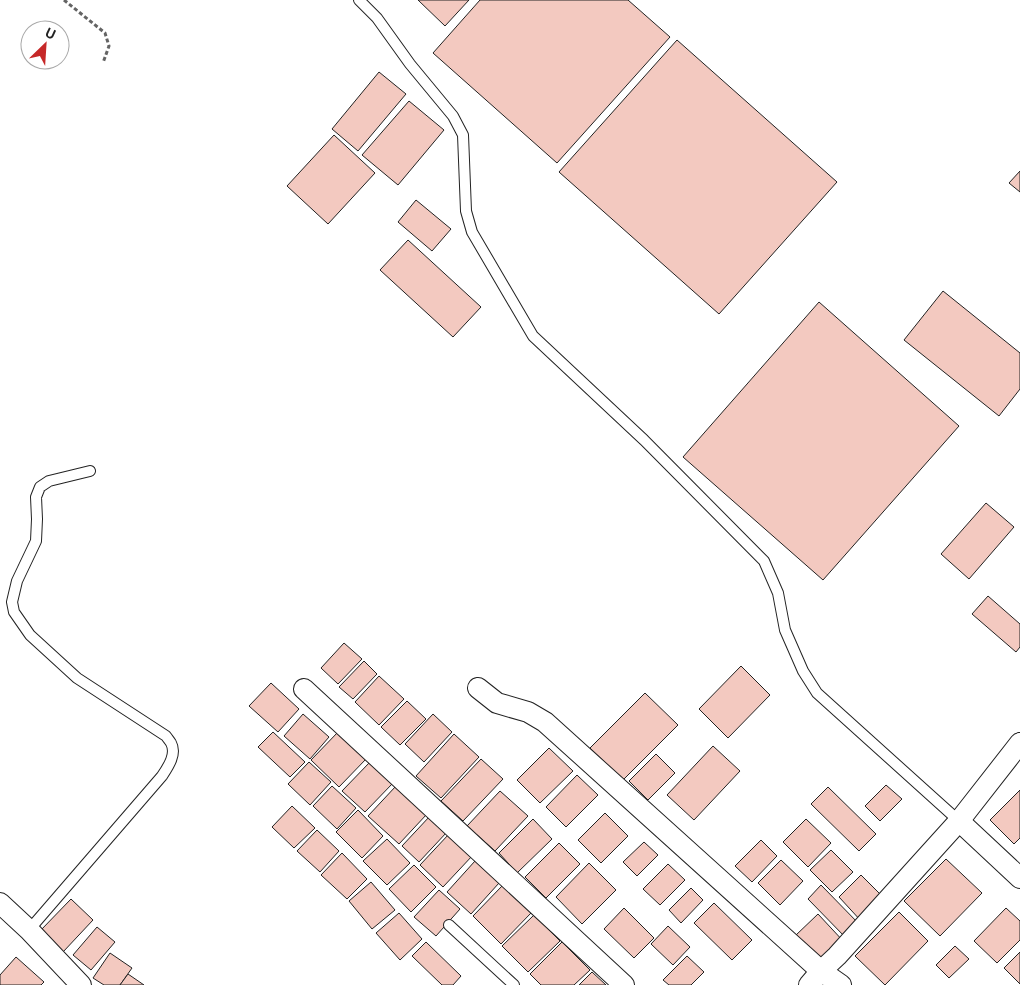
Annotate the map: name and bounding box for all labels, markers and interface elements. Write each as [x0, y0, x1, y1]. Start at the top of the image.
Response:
north arrow [20, 20, 70, 70]
text: U [43, 24, 58, 43]

